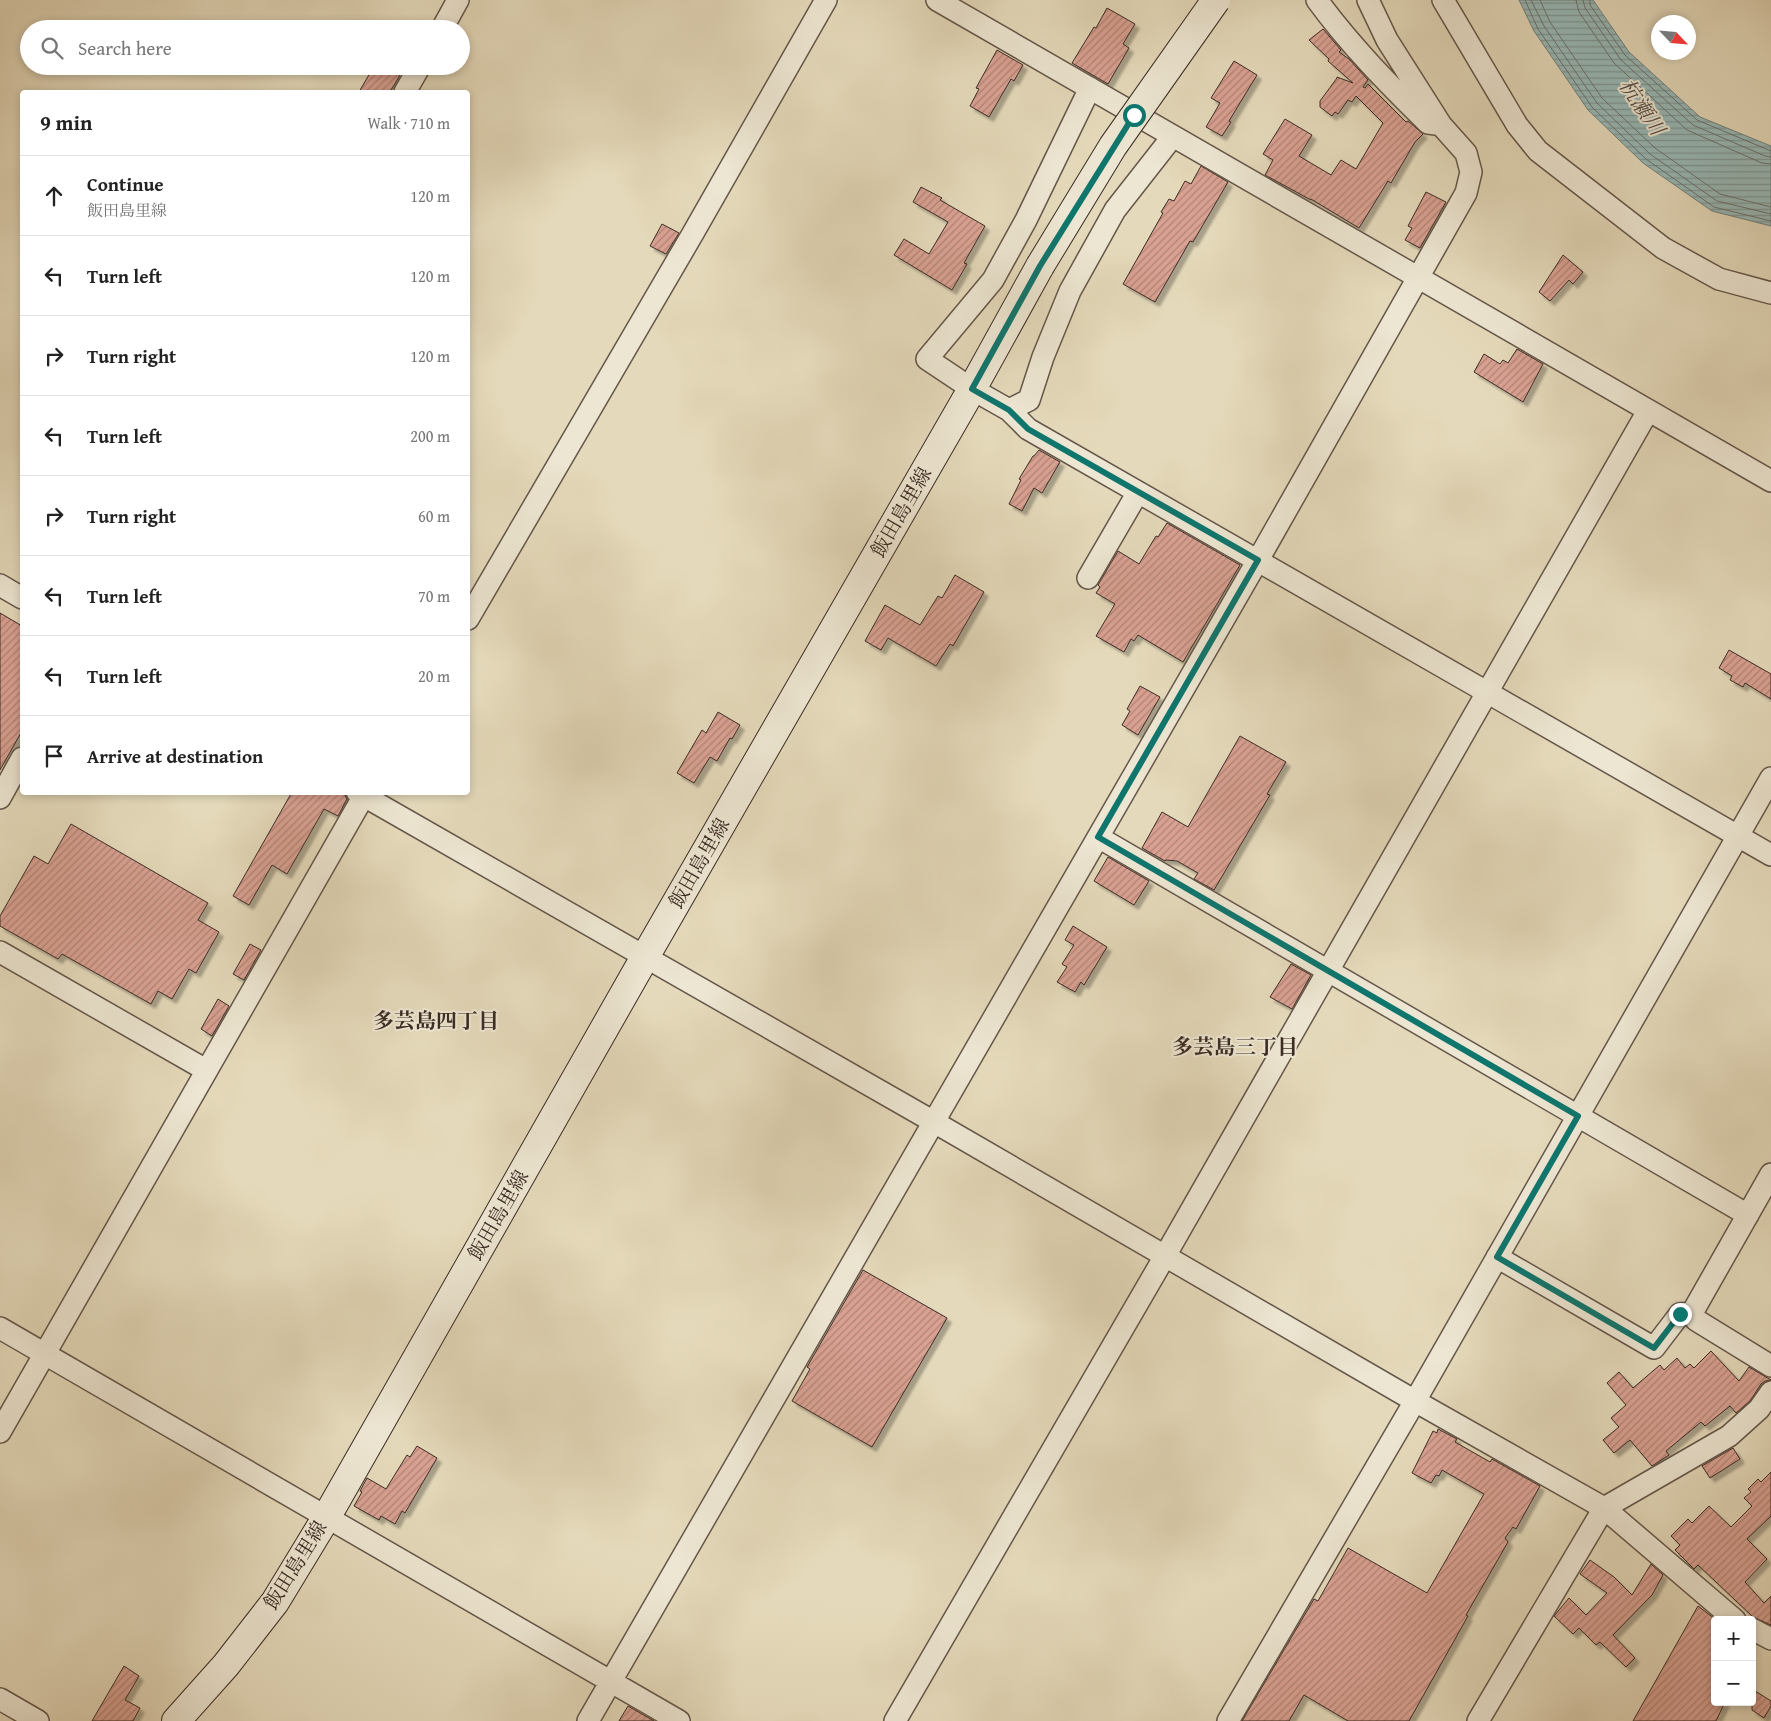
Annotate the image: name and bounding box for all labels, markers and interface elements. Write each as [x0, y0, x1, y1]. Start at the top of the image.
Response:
north arrow [1651, 15, 1696, 60]
search box [20, 20, 470, 75]
icon: search [38, 34, 66, 62]
text: Search here [78, 34, 172, 62]
water label: 杭瀬川 [1612, 72, 1674, 143]
route start [1123, 104, 1146, 127]
text: 9 min [40, 107, 92, 138]
text: Walk · 710 m [367, 111, 450, 135]
text: Continue [87, 170, 164, 198]
icon: ahead [40, 182, 68, 210]
text: 120 m [410, 184, 450, 208]
text: 飯田島里線 [87, 198, 167, 222]
icon: left [40, 262, 68, 290]
text: Turn left [87, 262, 162, 290]
text: 120 m [410, 264, 450, 288]
icon: right [40, 342, 68, 370]
text: Turn right [87, 342, 176, 370]
text: 120 m [410, 344, 450, 368]
icon: left [40, 422, 68, 450]
text: Turn left [87, 422, 162, 450]
text: 200 m [410, 424, 450, 448]
street label: 飯田島里線 [863, 461, 938, 562]
icon: right [40, 502, 68, 530]
text: Turn right [87, 502, 176, 530]
text: 60 m [418, 504, 450, 528]
icon: left [40, 582, 68, 610]
text: Turn left [87, 582, 162, 610]
text: 70 m [418, 584, 450, 608]
icon: left [40, 662, 68, 690]
text: Turn left [87, 662, 162, 690]
text: 20 m [418, 664, 450, 688]
icon: arrive [40, 742, 68, 770]
text: Arrive at destination [87, 742, 263, 770]
street label: 飯田島里線 [661, 812, 736, 913]
district label: 多芸島四丁目 [373, 1005, 499, 1036]
district label: 多芸島三丁目 [1172, 1031, 1298, 1062]
street label: 飯田島里線 [460, 1164, 535, 1265]
route end [1669, 1303, 1692, 1326]
street label: 飯田島里線 [256, 1515, 333, 1615]
map controls [1711, 1616, 1756, 1706]
button: + [1711, 1616, 1756, 1661]
button: − [1711, 1661, 1756, 1706]

